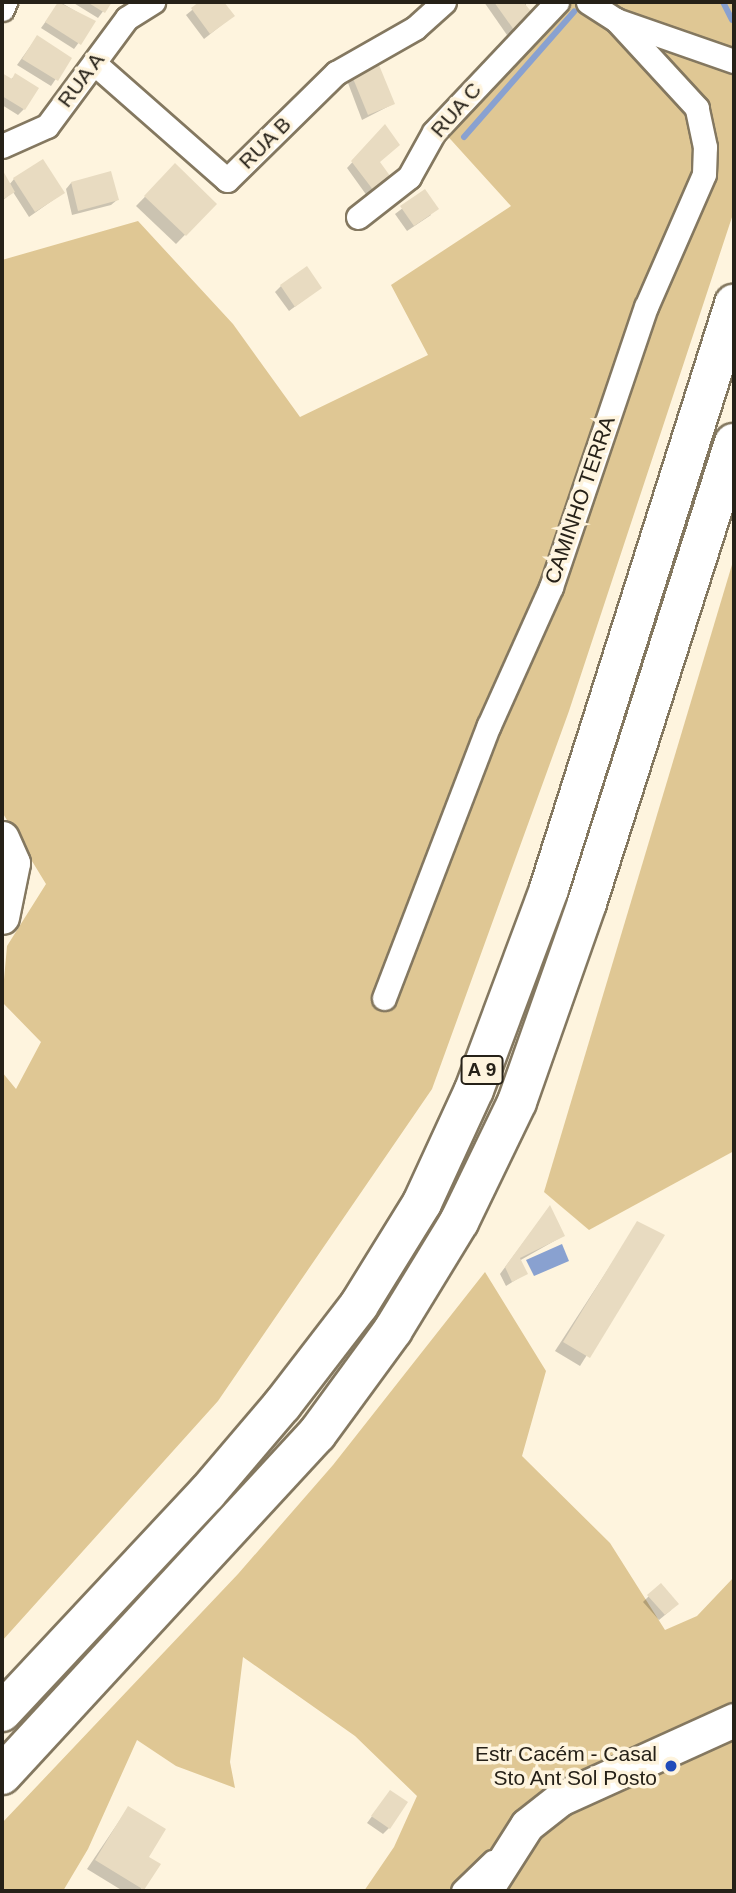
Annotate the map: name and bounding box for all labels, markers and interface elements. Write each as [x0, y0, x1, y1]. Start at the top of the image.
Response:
street label: RUA A [52, 47, 110, 113]
street label: RUA C [425, 77, 487, 143]
street label: RUA B [233, 111, 297, 175]
street label: CAMINHO TERRA [539, 413, 621, 587]
road number: A 9 [459, 1054, 505, 1086]
place label: Estr Cacém - Casal Sto Ant Sol Posto [475, 1741, 657, 1791]
marker: Estr Cacém - Casal Sto Ant Sol Posto [663, 1758, 679, 1774]

